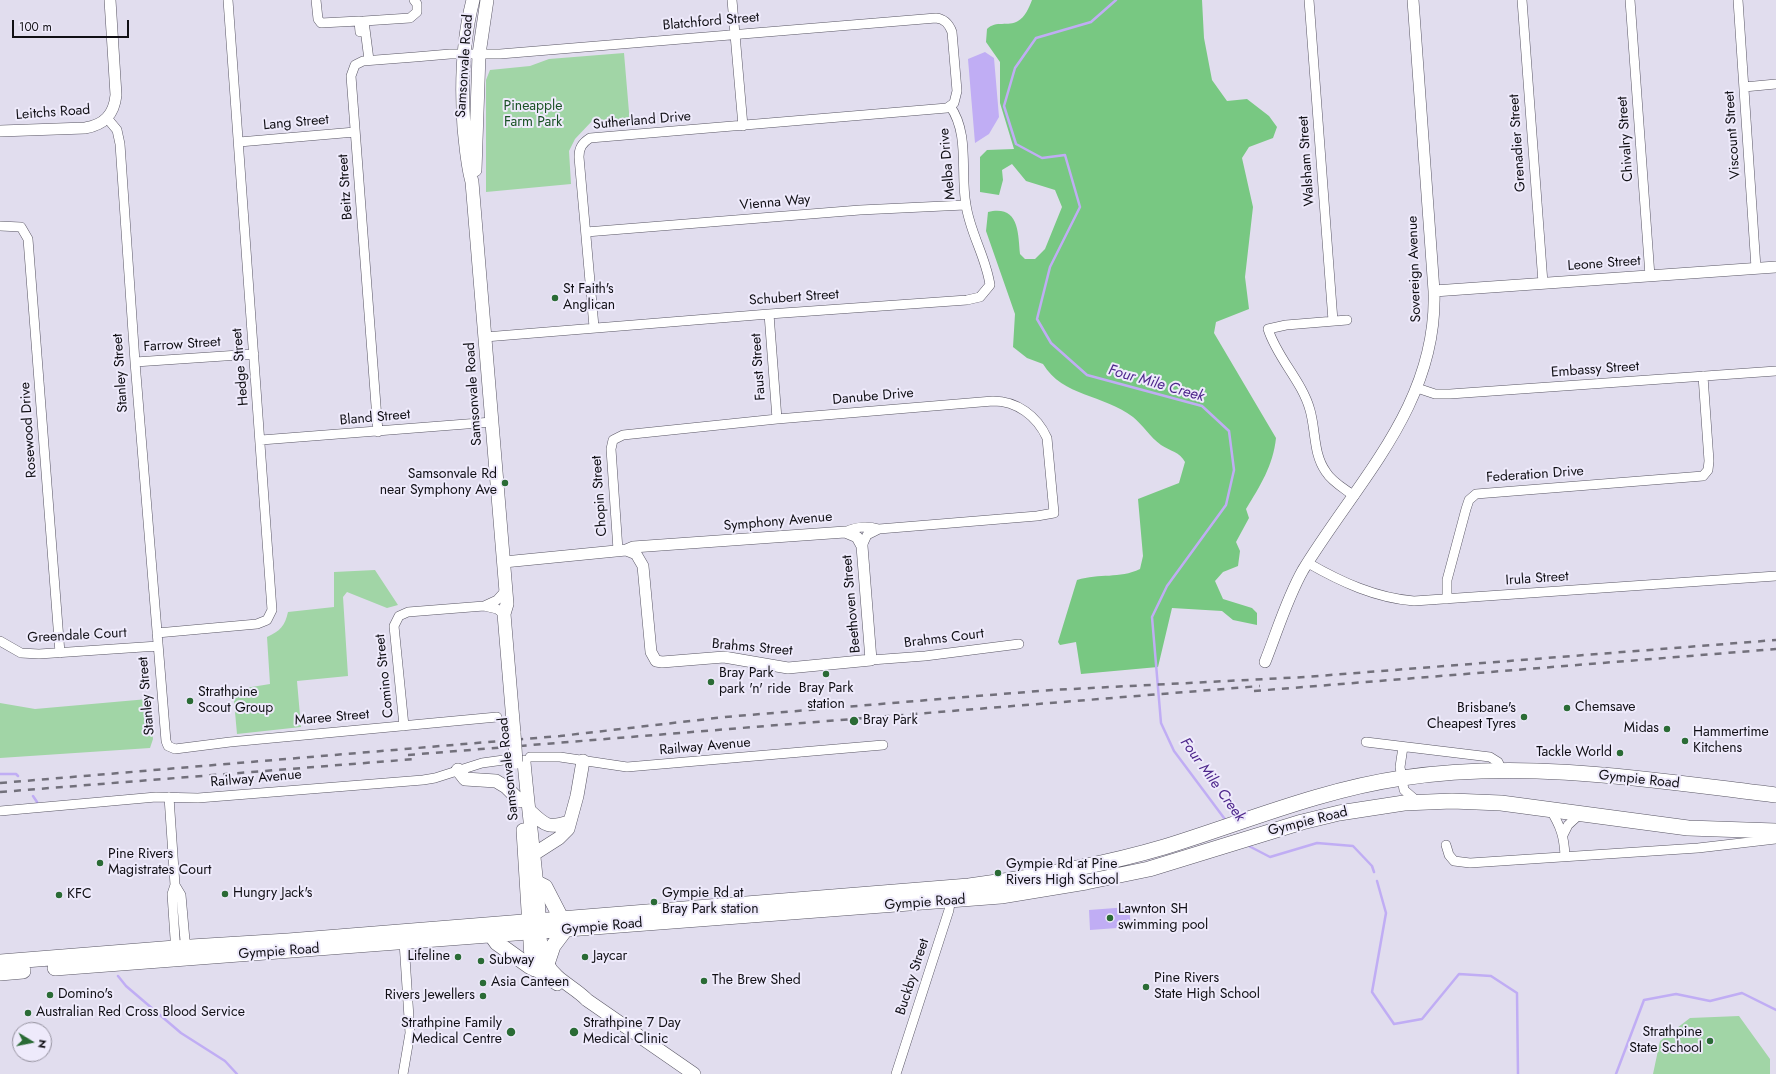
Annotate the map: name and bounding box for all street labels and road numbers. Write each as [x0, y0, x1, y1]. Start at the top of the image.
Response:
street label: Blatchford Street [662, 9, 760, 35]
street label: Samsonvale Road [453, 14, 477, 118]
street label: Viscount Street [1722, 90, 1744, 180]
street label: Grenadier Street [1506, 94, 1530, 192]
street label: Chivalry Street [1615, 96, 1637, 182]
street label: Leitchs Road [15, 102, 91, 124]
street label: Sutherland Drive [592, 108, 692, 134]
street label: Lang Street [262, 112, 330, 134]
street label: Walsham Street [1295, 115, 1319, 207]
street label: Melba Drive [937, 128, 959, 200]
street label: Beitz Street [335, 153, 357, 221]
street label: Vienna Way [739, 192, 811, 214]
street label: Sovereign Avenue [1405, 215, 1425, 323]
street label: Leone Street [1567, 253, 1641, 275]
street label: Schubert Street [749, 286, 839, 310]
street label: Hedge Street [229, 327, 253, 407]
street label: Stanley Street [110, 333, 132, 413]
street label: Faust Street [748, 333, 770, 401]
street label: Farrow Street [143, 334, 221, 356]
street label: Samsonvale Road [462, 342, 486, 446]
street label: Embassy Street [1550, 359, 1640, 381]
street label: Rosewood Drive [17, 382, 41, 478]
street label: Danube Drive [832, 385, 914, 409]
street label: Bland Street [339, 407, 411, 429]
street label: Chopin Street [589, 455, 611, 537]
street label: Federation Drive [1486, 463, 1584, 487]
street label: Symphony Avenue [723, 509, 833, 535]
street label: Beethoven Street [839, 554, 865, 654]
street label: Irula Street [1505, 568, 1569, 590]
street label: Greendale Court [27, 625, 127, 647]
street label: Brahms Court [903, 626, 985, 652]
street label: Comino Street [372, 633, 398, 719]
street label: Brahms Street [711, 636, 793, 660]
street label: Stanley Street [135, 656, 159, 736]
street label: Maree Street [294, 706, 370, 730]
street label: Samsonvale Road [495, 717, 523, 821]
street label: Railway Avenue [659, 735, 751, 759]
street label: Railway Avenue [210, 767, 302, 791]
street label: Gympie Road [1598, 767, 1680, 793]
street label: Gympie Road [1266, 804, 1350, 840]
street label: Gympie Road [884, 892, 966, 914]
street label: Gympie Road [561, 915, 643, 939]
street label: Buckby Street [893, 937, 933, 1017]
street label: Gympie Road [238, 941, 320, 963]

